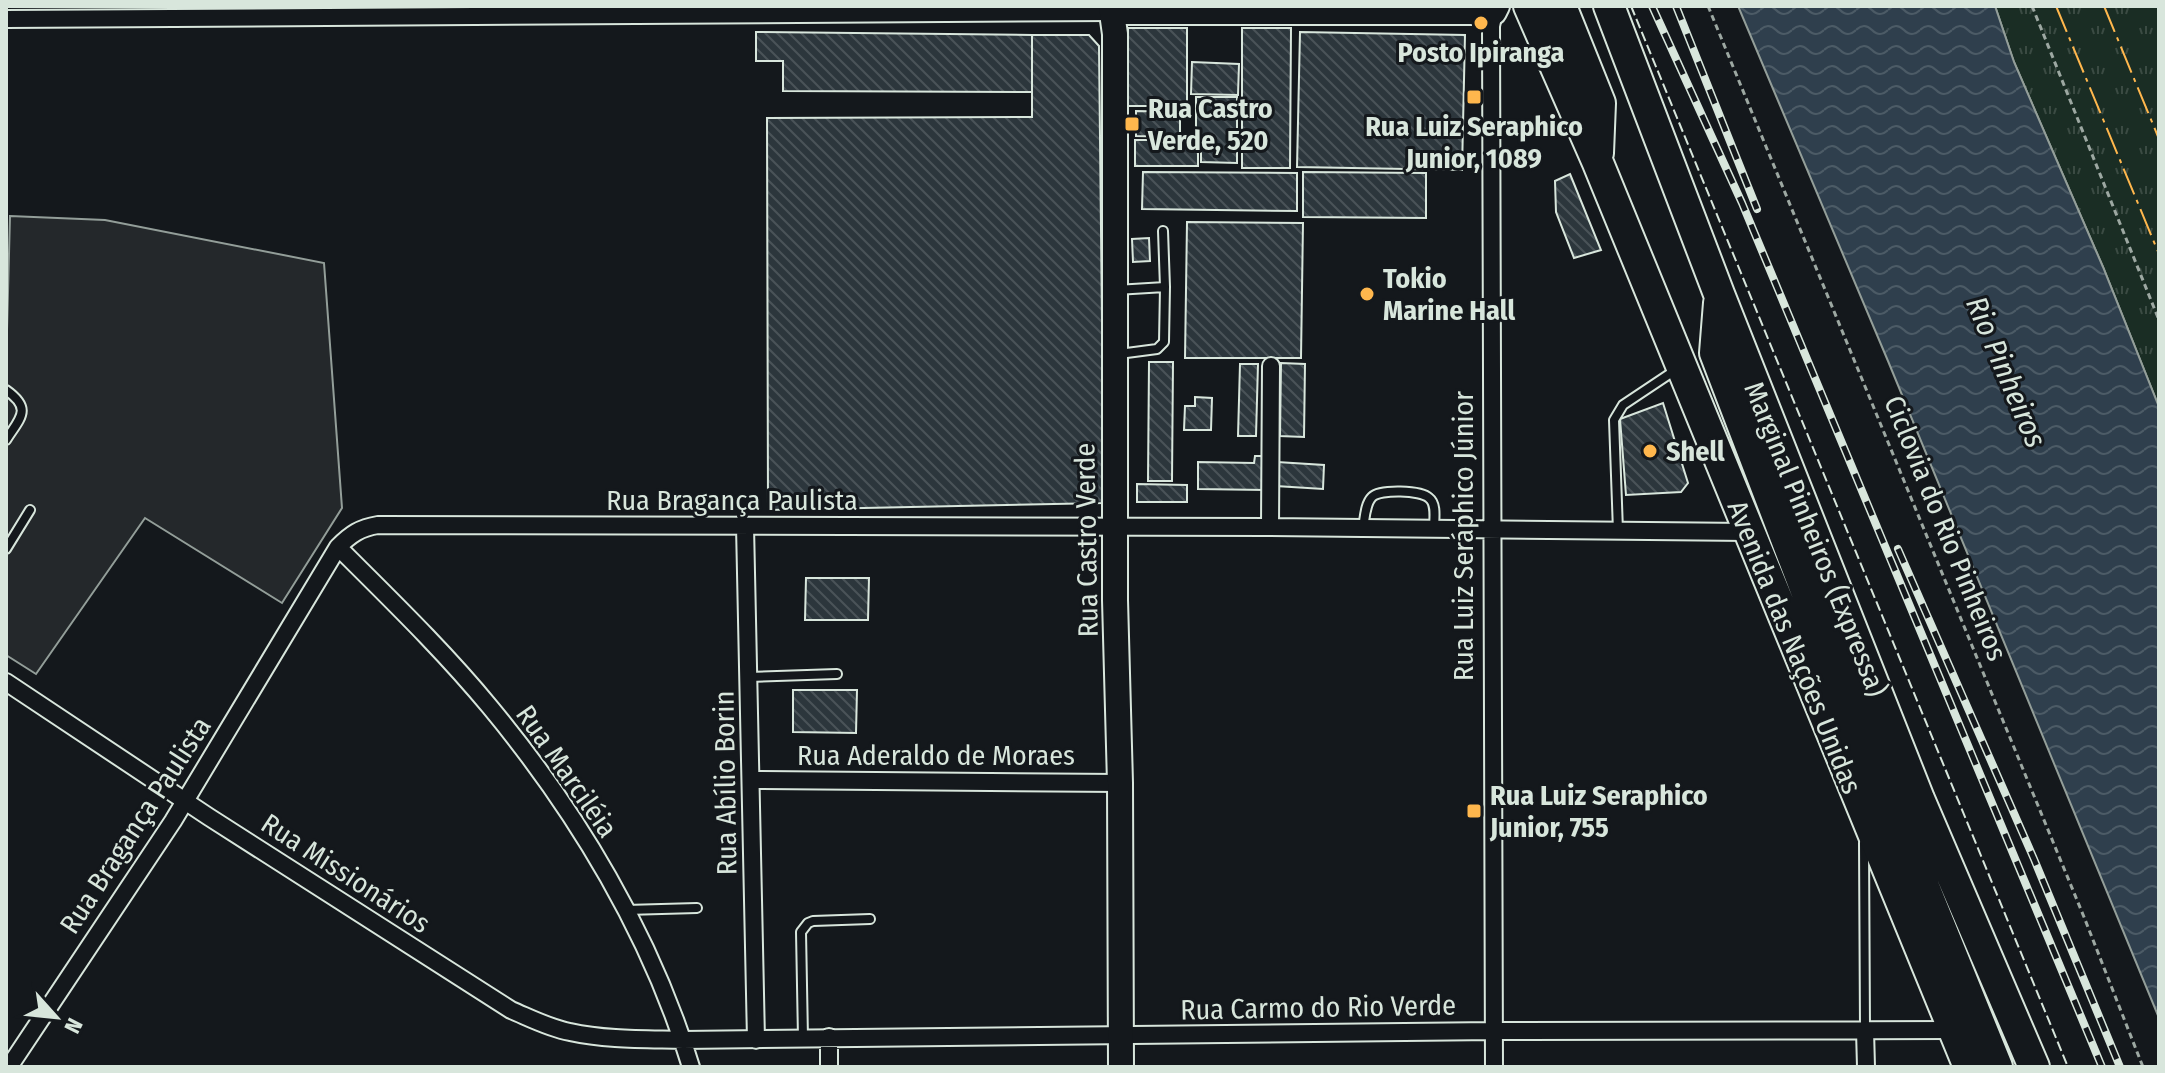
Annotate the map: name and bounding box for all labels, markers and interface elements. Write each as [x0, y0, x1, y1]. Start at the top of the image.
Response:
marker: Posto Ipiranga [1472, 14, 1490, 32]
place label: Posto Ipiranga [1398, 36, 1565, 69]
marker: Rua Luiz Seraphico Junior, 1089 [1465, 88, 1483, 106]
place label: Rua Castro Verde, 520 [1147, 92, 1273, 157]
place label: Rua Luiz Seraphico Junior, 1089 [1365, 110, 1583, 175]
marker: Rua Castro Verde, 520 [1123, 115, 1141, 133]
place label: Tokio Marine Hall [1383, 262, 1515, 327]
marker: Tokio Marine Hall [1358, 285, 1376, 303]
water label: Rio Pinheiros [1958, 291, 2054, 453]
street label: Marginal Pinheiros (Expressa) [1737, 377, 1894, 701]
street label: Rua Luiz Seráphico Júnior [1447, 391, 1480, 681]
street label: Ciclovia do Rio Pinheiros [1877, 391, 2014, 665]
place label: Shell [1666, 435, 1725, 468]
marker: Shell [1641, 442, 1659, 460]
street label: Rua Castro Verde [1068, 443, 1105, 637]
street label: Rua Bragança Paulista [606, 484, 858, 517]
street label: Avenida das Nações Unidas [1721, 496, 1868, 799]
street label: Rua Abílio Borin [707, 690, 744, 876]
street label: Rua Marciléia [509, 699, 624, 844]
street label: Rua Bragança Paulista [53, 711, 218, 940]
street label: Rua Aderaldo de Moraes [797, 739, 1075, 772]
place label: Rua Luiz Seraphico Junior, 755 [1489, 779, 1708, 844]
marker: Rua Luiz Seraphico Junior, 755 [1465, 802, 1483, 820]
street label: Rua Missionários [255, 807, 436, 940]
north arrow [16, 977, 96, 1057]
street label: Rua Carmo do Rio Verde [1180, 989, 1456, 1026]
text: N [58, 1014, 88, 1038]

